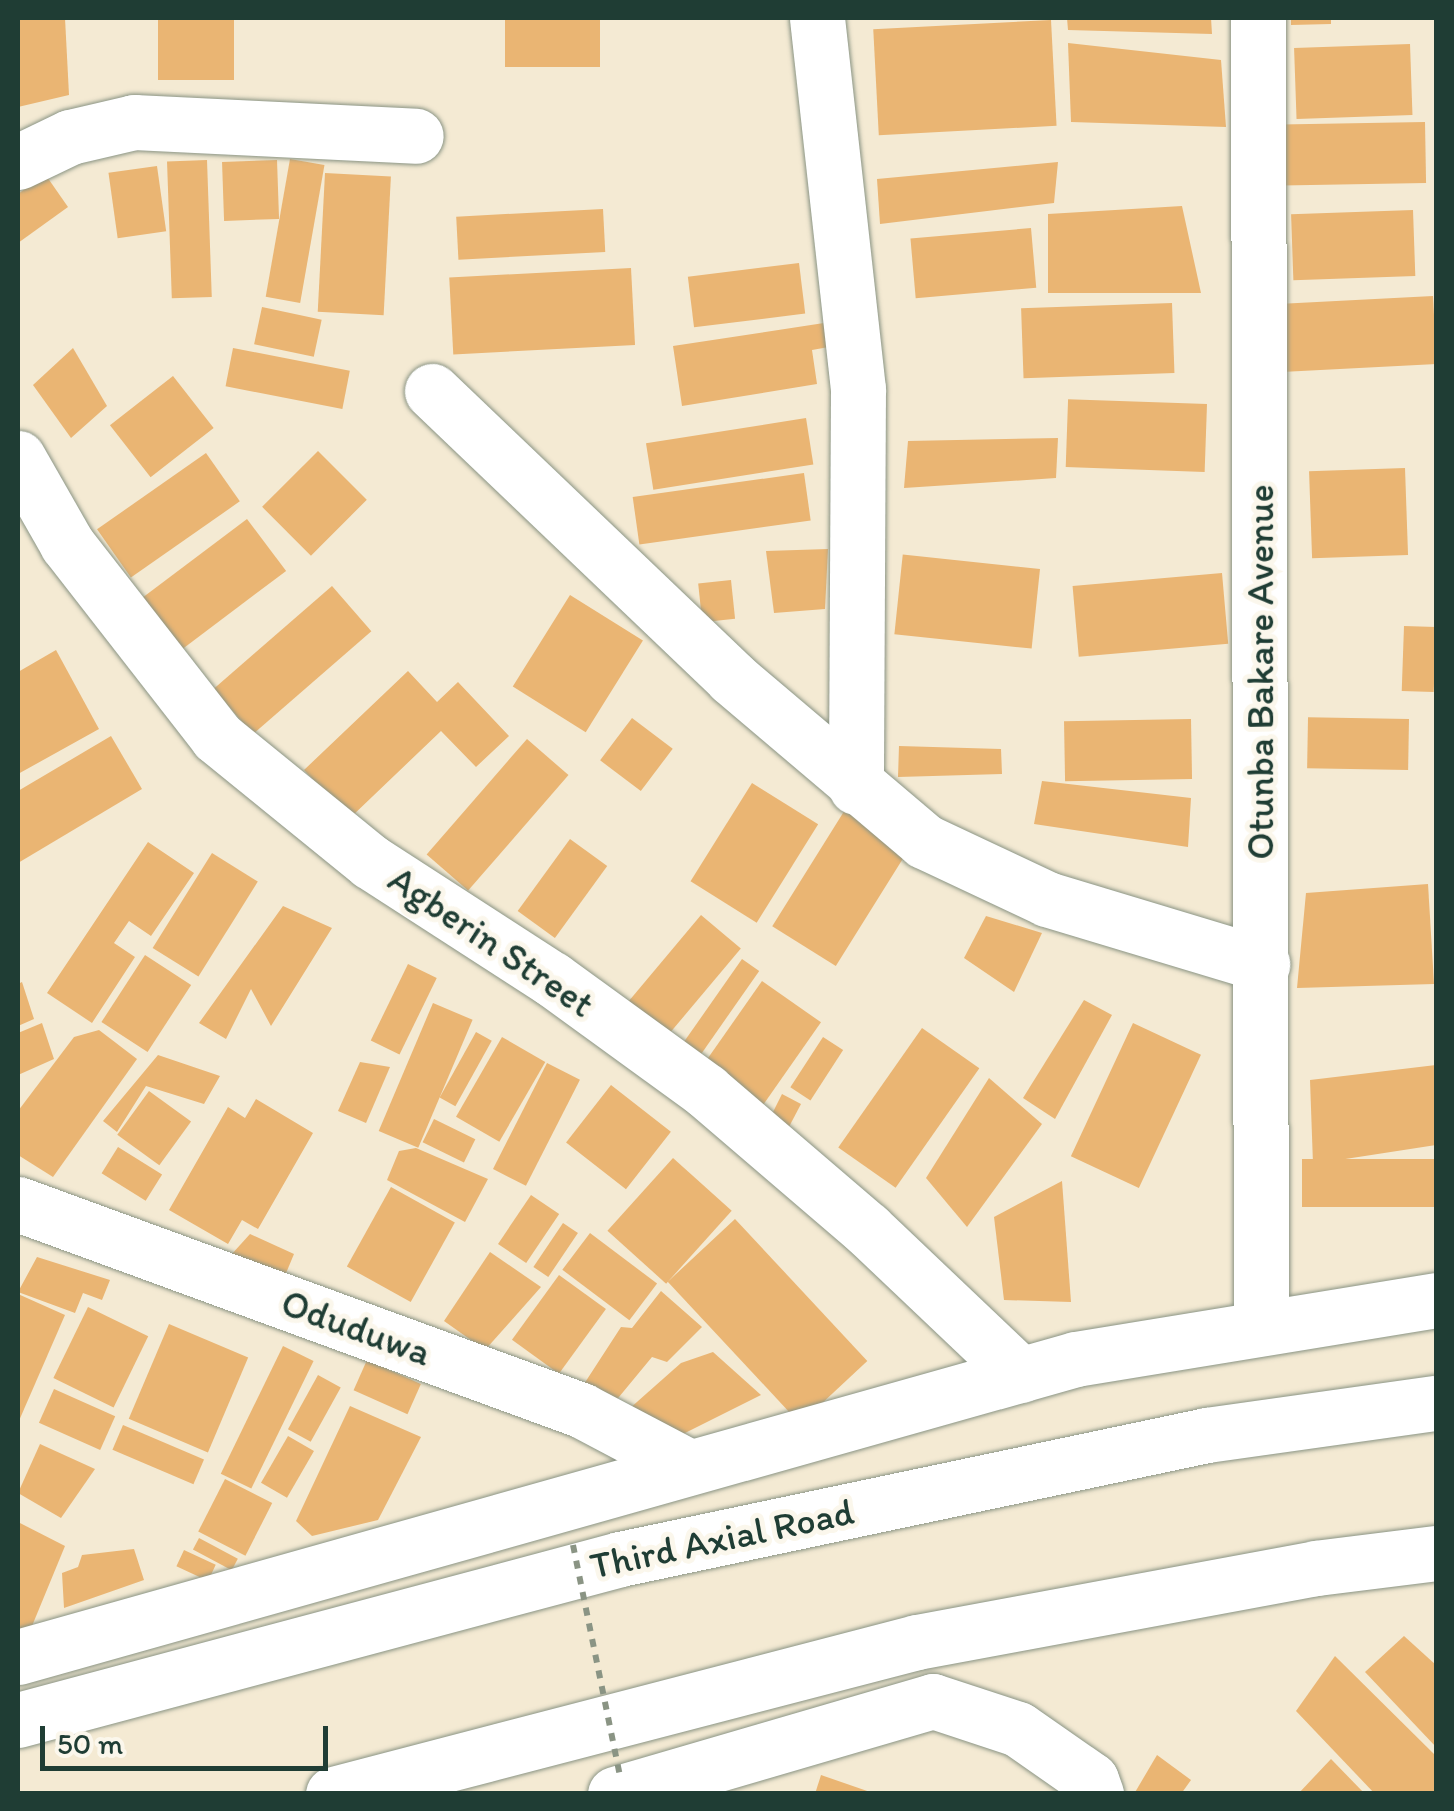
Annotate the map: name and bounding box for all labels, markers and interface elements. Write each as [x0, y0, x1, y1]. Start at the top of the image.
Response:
street label: Otunba Bakare Avenue [1238, 486, 1284, 858]
street label: Agberin Street [380, 857, 602, 1027]
street label: Oduduwa [275, 1280, 437, 1376]
street label: Third Axial Road [586, 1489, 858, 1589]
scale bar [45, 1706, 332, 1768]
text: 50 m [57, 1725, 123, 1762]

